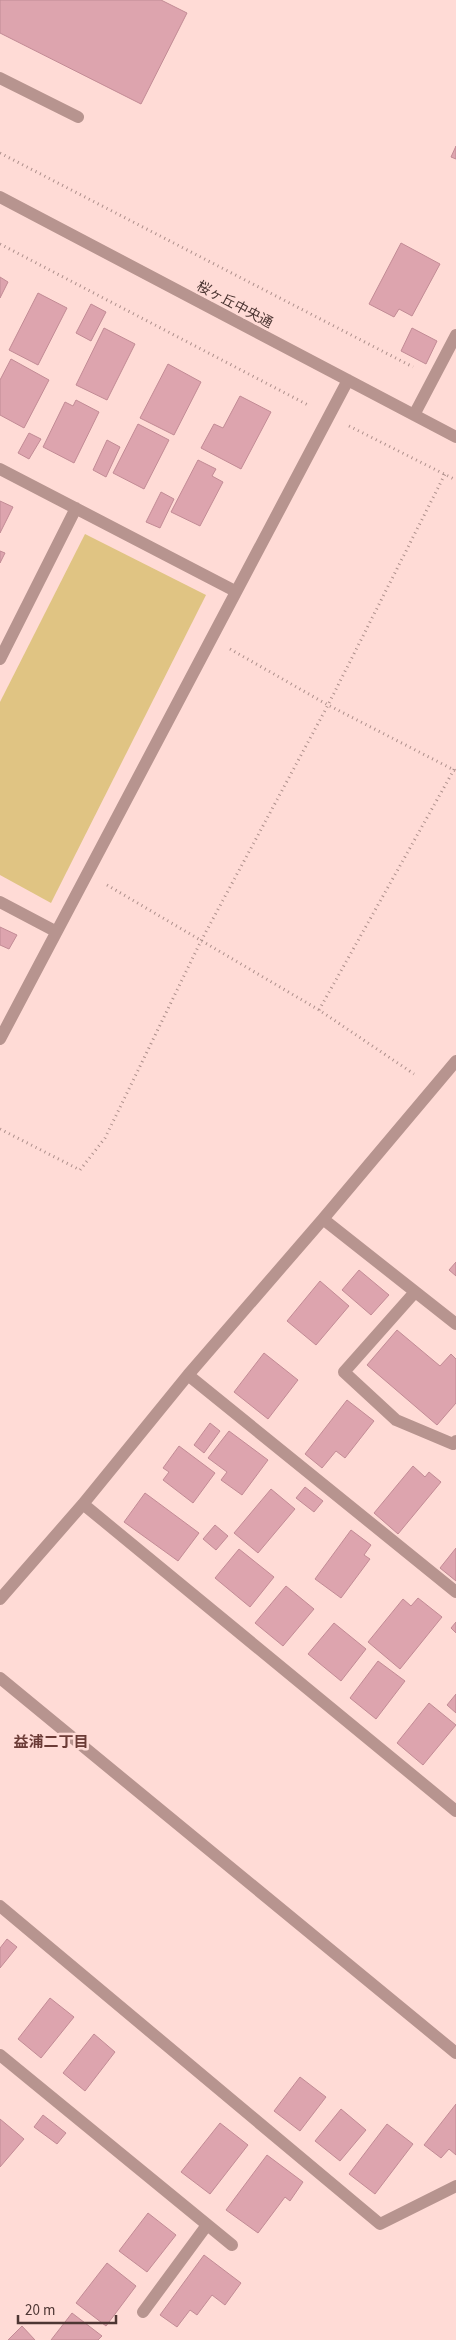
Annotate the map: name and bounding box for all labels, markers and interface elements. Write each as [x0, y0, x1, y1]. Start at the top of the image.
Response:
street label: 桜ヶ丘中央通 [193, 276, 276, 333]
district label: 益浦二丁目 [13, 1732, 89, 1753]
scale bar [18, 2292, 115, 2324]
text: 20 m [25, 2300, 55, 2321]

